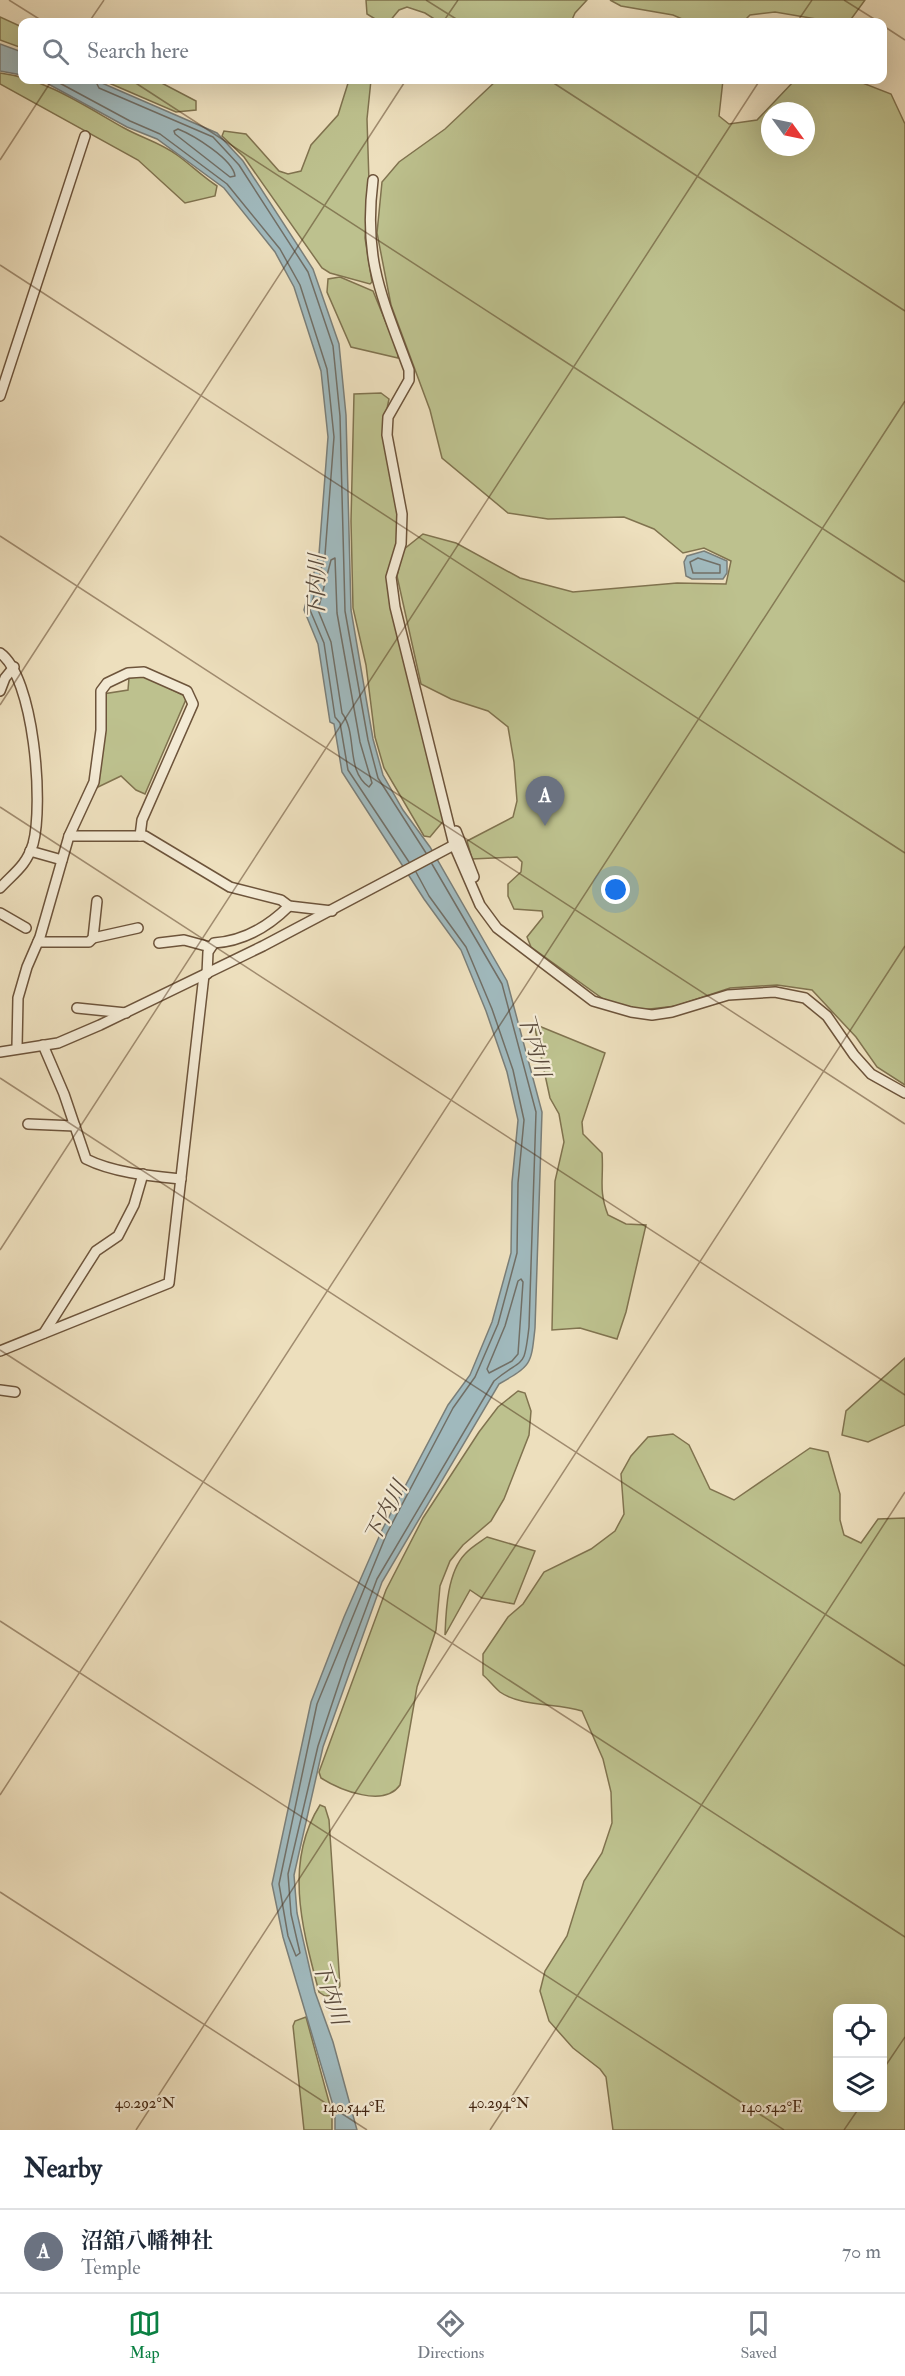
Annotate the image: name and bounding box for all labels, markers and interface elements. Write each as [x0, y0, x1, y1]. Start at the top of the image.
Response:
search box [18, 18, 887, 84]
icon: search [39, 35, 72, 68]
text: Search here [87, 37, 189, 65]
north arrow [761, 102, 815, 156]
water label: 下内川 [302, 552, 332, 620]
pin: A [526, 776, 564, 826]
your location [601, 875, 630, 904]
water label: 下内川 [511, 1009, 557, 1082]
water label: 下内川 [358, 1475, 415, 1548]
water label: 下内川 [306, 1957, 354, 2031]
map controls [833, 2004, 887, 2112]
button: locate [833, 2004, 887, 2058]
button: layers [833, 2058, 887, 2112]
text: 40.292°N [115, 2094, 176, 2113]
text: 40.294°N [469, 2094, 530, 2113]
text: 140.544°E [323, 2098, 385, 2117]
text: 140.542°E [741, 2098, 803, 2117]
text: Nearby [24, 2153, 102, 2185]
text: 沼舘八幡神社 [81, 2227, 213, 2255]
text: A [37, 2239, 50, 2264]
text: 70 m [842, 2239, 881, 2264]
text: Temple [81, 2255, 141, 2280]
tab: Map [128, 2307, 161, 2363]
tab: Directions [417, 2307, 484, 2363]
tab: Saved [740, 2307, 777, 2363]

